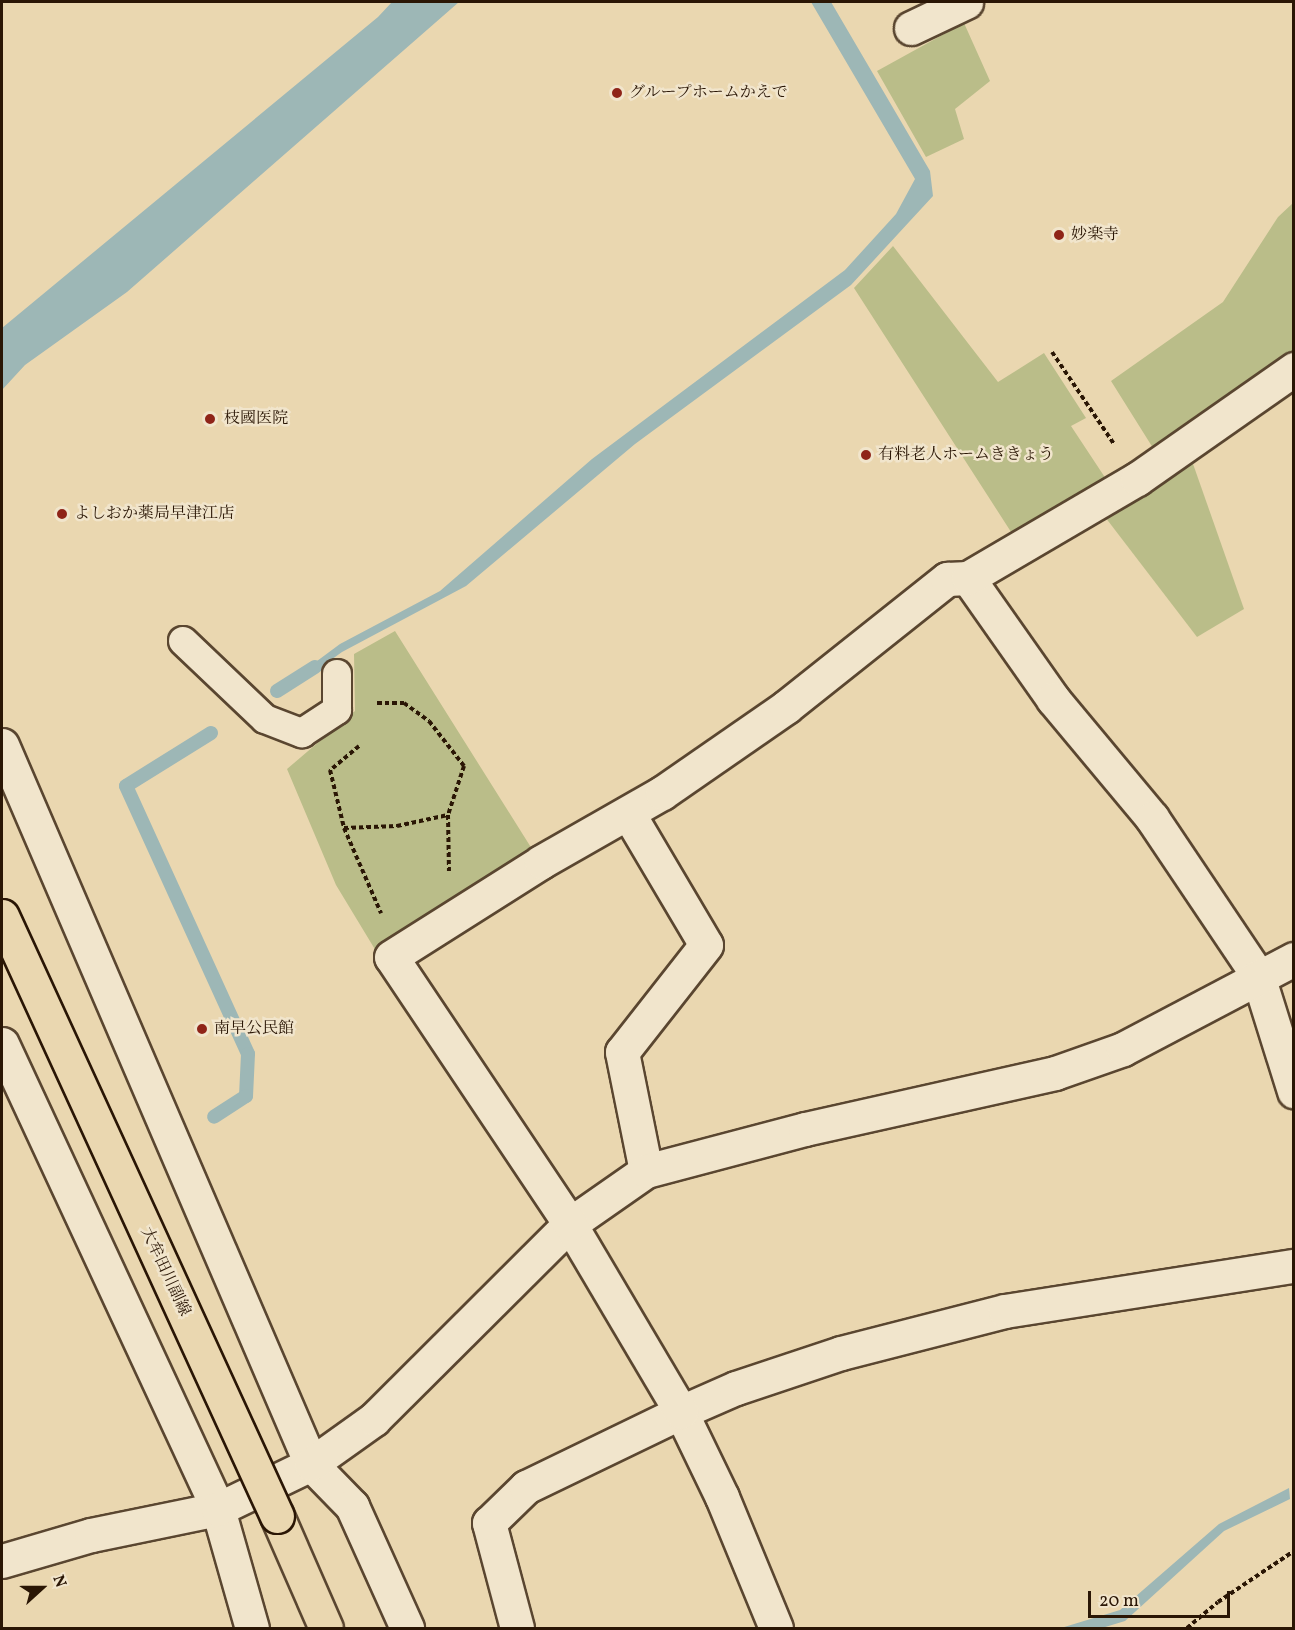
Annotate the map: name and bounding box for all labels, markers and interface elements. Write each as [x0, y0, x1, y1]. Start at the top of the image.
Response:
place label: グループホームかえで [629, 83, 789, 103]
marker: グループホームかえで [610, 86, 624, 100]
place label: 妙楽寺 [1071, 225, 1119, 245]
marker: 妙楽寺 [1052, 228, 1066, 242]
place label: 枝國医院 [224, 409, 288, 429]
marker: 枝國医院 [201, 410, 219, 428]
place label: 有料老人ホームききょう [878, 445, 1054, 465]
marker: 有料老人ホームききょう [859, 448, 873, 462]
place label: よしおか薬局早津江店 [74, 504, 234, 524]
marker: よしおか薬局早津江店 [55, 507, 69, 521]
place label: 南早公民館 [214, 1019, 294, 1039]
marker: 南早公民館 [195, 1022, 209, 1036]
street label: 大牟田川副線 [136, 1224, 194, 1320]
north arrow [12, 1558, 72, 1618]
text: N [46, 1572, 71, 1591]
scale bar [1091, 1579, 1234, 1617]
text: 20 m [1099, 1589, 1139, 1614]

